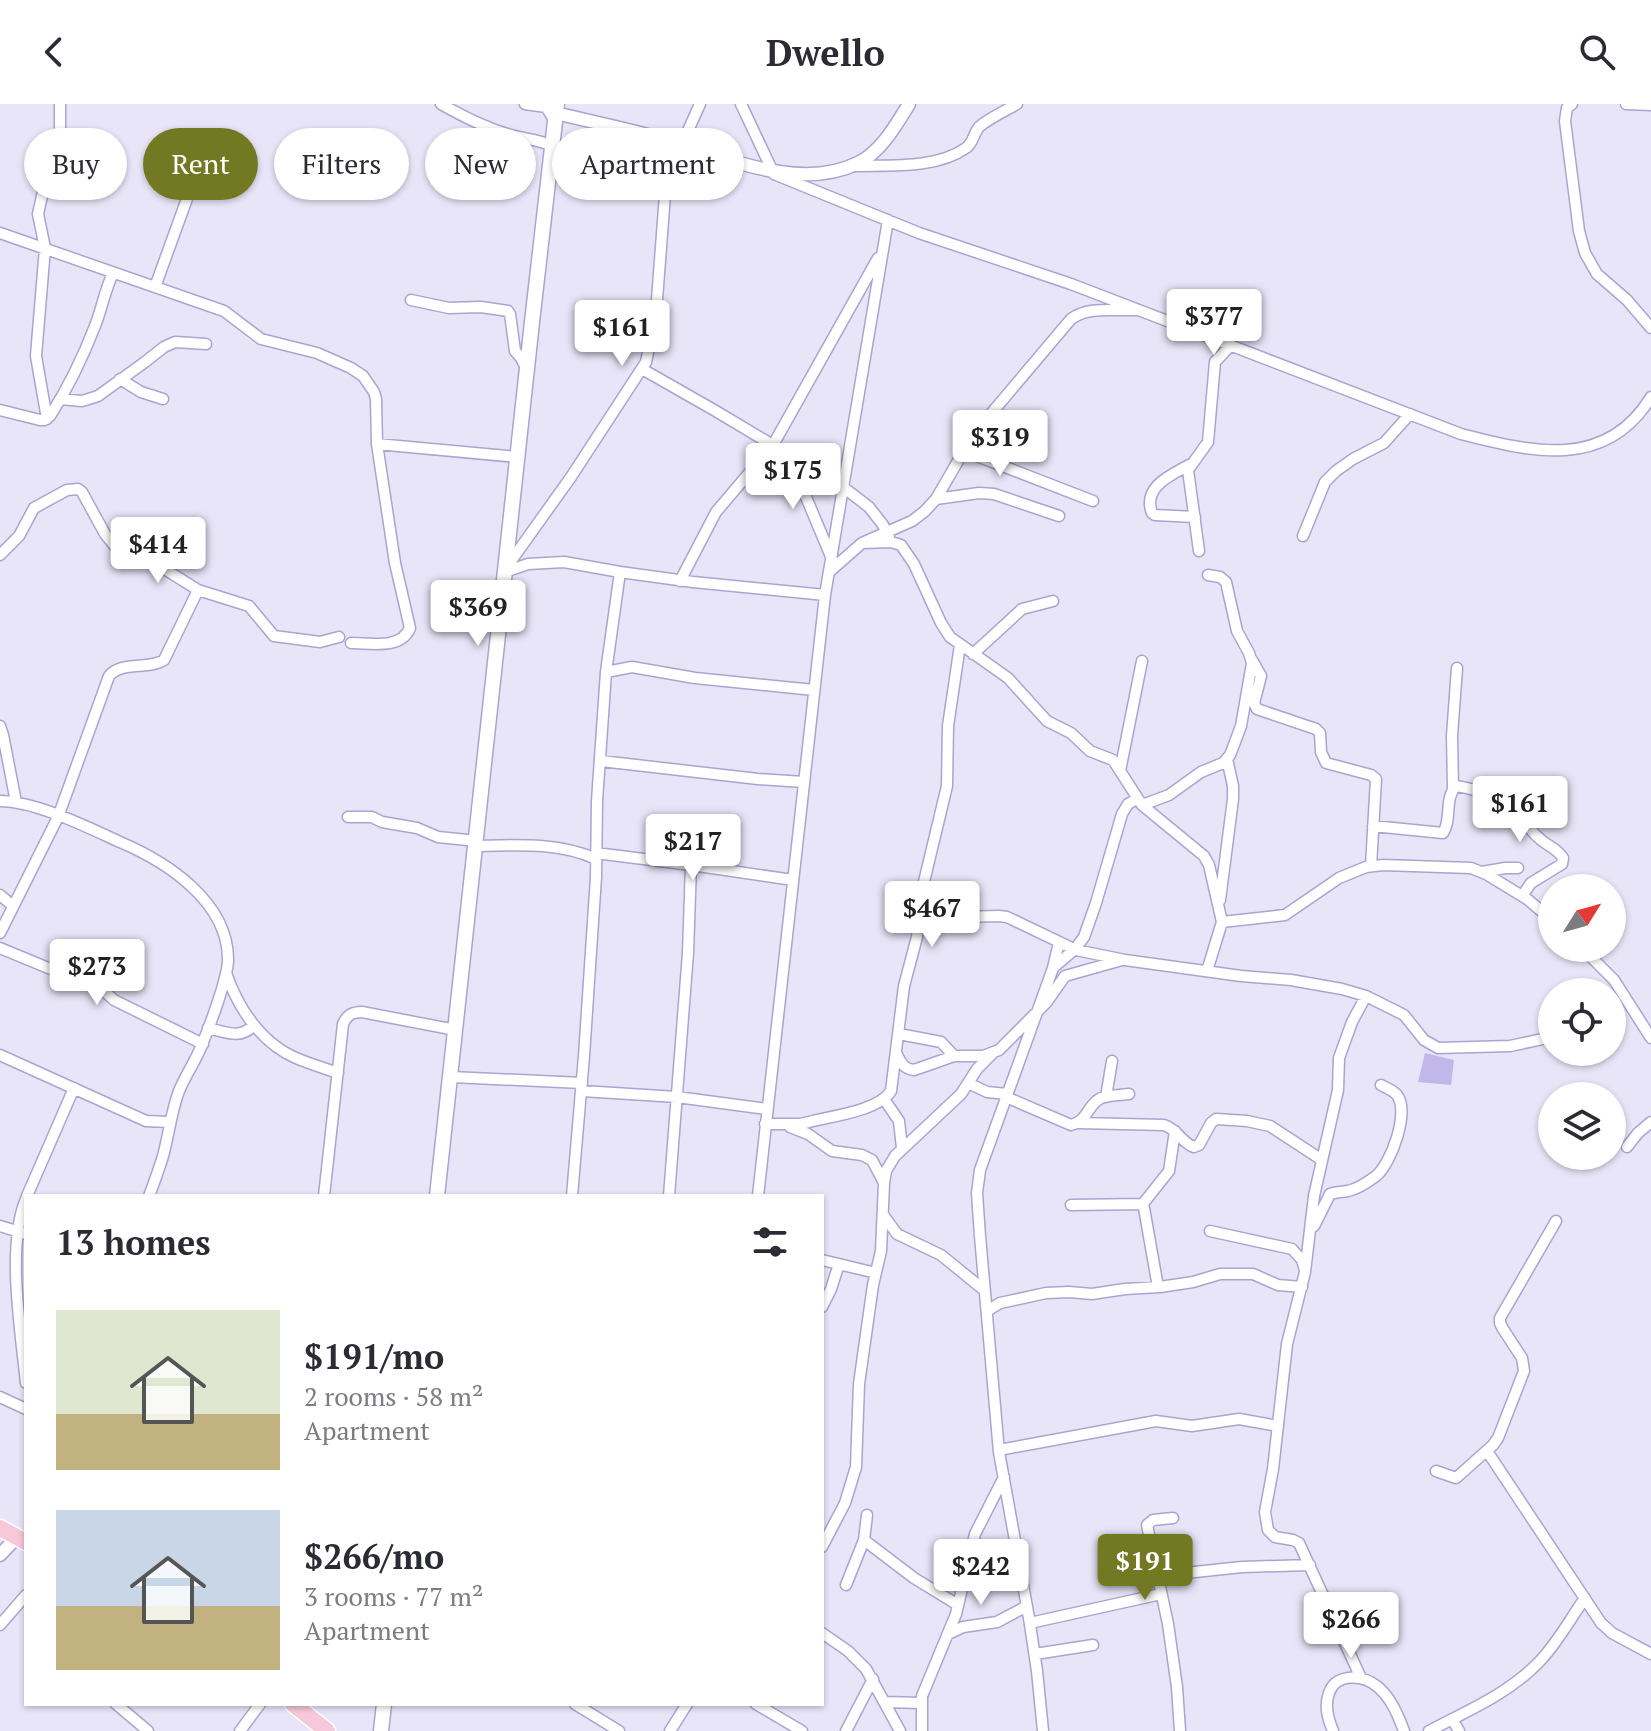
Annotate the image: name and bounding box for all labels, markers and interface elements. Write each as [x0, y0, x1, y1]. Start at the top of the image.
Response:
text: Dwello [766, 29, 885, 76]
icon: back [32, 30, 76, 74]
icon: search [1575, 30, 1619, 74]
chip: Buy [24, 128, 127, 200]
chip: Rent [143, 128, 258, 200]
chip: Filters [274, 128, 409, 200]
chip: New [425, 128, 536, 200]
chip: Apartment [552, 128, 744, 200]
pin: $377 [1167, 289, 1261, 357]
text: $377 [1185, 298, 1243, 332]
pin: $161 [575, 300, 669, 368]
text: $161 [593, 309, 651, 343]
pin: $319 [953, 410, 1047, 478]
text: $319 [971, 419, 1029, 453]
pin: $175 [746, 443, 840, 511]
text: $175 [764, 452, 822, 486]
pin: $414 [111, 517, 205, 585]
text: $414 [129, 526, 187, 560]
pin: $369 [431, 580, 525, 648]
text: $369 [449, 589, 507, 623]
pin: $161 [1473, 776, 1567, 844]
text: $161 [1491, 785, 1549, 819]
pin: $217 [646, 814, 740, 882]
text: $217 [664, 823, 722, 857]
north arrow [1538, 874, 1626, 962]
map controls [1538, 874, 1626, 1170]
pin: $467 [885, 881, 979, 949]
text: $467 [903, 890, 961, 924]
pin: $273 [50, 939, 144, 1007]
text: $273 [68, 948, 126, 982]
button: locate [1538, 978, 1626, 1066]
button: layers [1538, 1082, 1626, 1170]
text: 13 homes [56, 1220, 211, 1265]
icon: filters [748, 1220, 792, 1264]
text: $191/mo [304, 1334, 444, 1379]
icon: home [120, 1342, 216, 1438]
text: 2 rooms · 58 m² [304, 1379, 483, 1413]
text: Apartment [304, 1413, 430, 1447]
text: $266/mo [304, 1534, 444, 1579]
pin: $191 [1098, 1534, 1192, 1602]
pin: $242 [934, 1539, 1028, 1607]
icon: home [120, 1542, 216, 1638]
text: $191 [1116, 1543, 1174, 1577]
text: $242 [952, 1548, 1010, 1582]
text: 3 rooms · 77 m² [304, 1579, 483, 1613]
pin: $266 [1304, 1592, 1398, 1660]
text: $266 [1322, 1601, 1380, 1635]
text: Apartment [304, 1613, 430, 1647]

